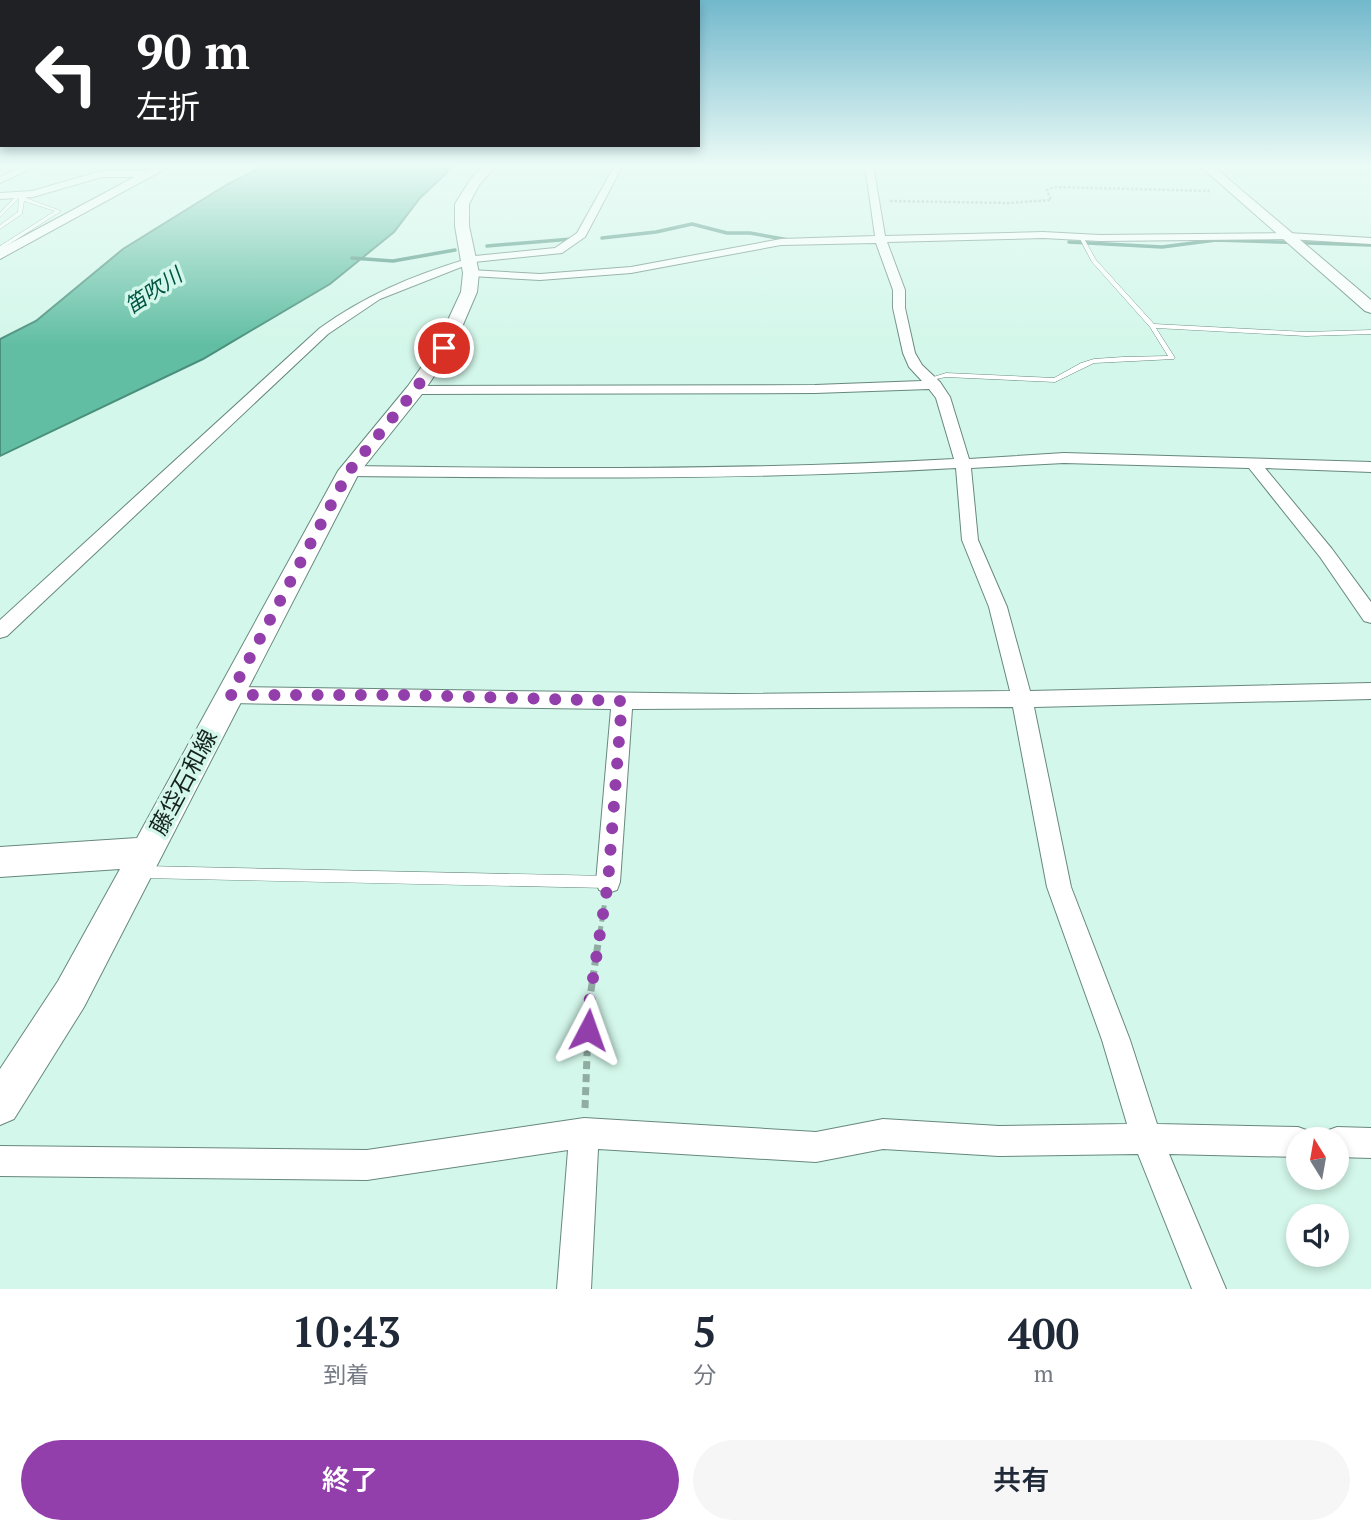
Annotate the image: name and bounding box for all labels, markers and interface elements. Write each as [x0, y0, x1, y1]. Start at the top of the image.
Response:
text: 90 m [136, 18, 250, 83]
icon: left [21, 28, 112, 119]
text: 左折 [136, 85, 200, 127]
water label: 笛吹川 [119, 260, 189, 319]
pin [414, 318, 474, 378]
icon: arrive [425, 329, 463, 367]
street label: 藤垈石和線 [142, 724, 224, 840]
position arrow [551, 993, 625, 1067]
north arrow [1286, 1127, 1349, 1190]
map controls [1286, 1127, 1349, 1267]
button: sound [1286, 1204, 1349, 1267]
text: 10:43 [292, 1303, 401, 1359]
text: 5 [693, 1303, 716, 1359]
text: 400 [1008, 1305, 1079, 1361]
text: m [1034, 1358, 1054, 1389]
text: 到着 [323, 1359, 369, 1390]
text: 分 [693, 1359, 716, 1390]
button: 終了 [21, 1440, 679, 1520]
button: 共有 [693, 1440, 1350, 1520]

